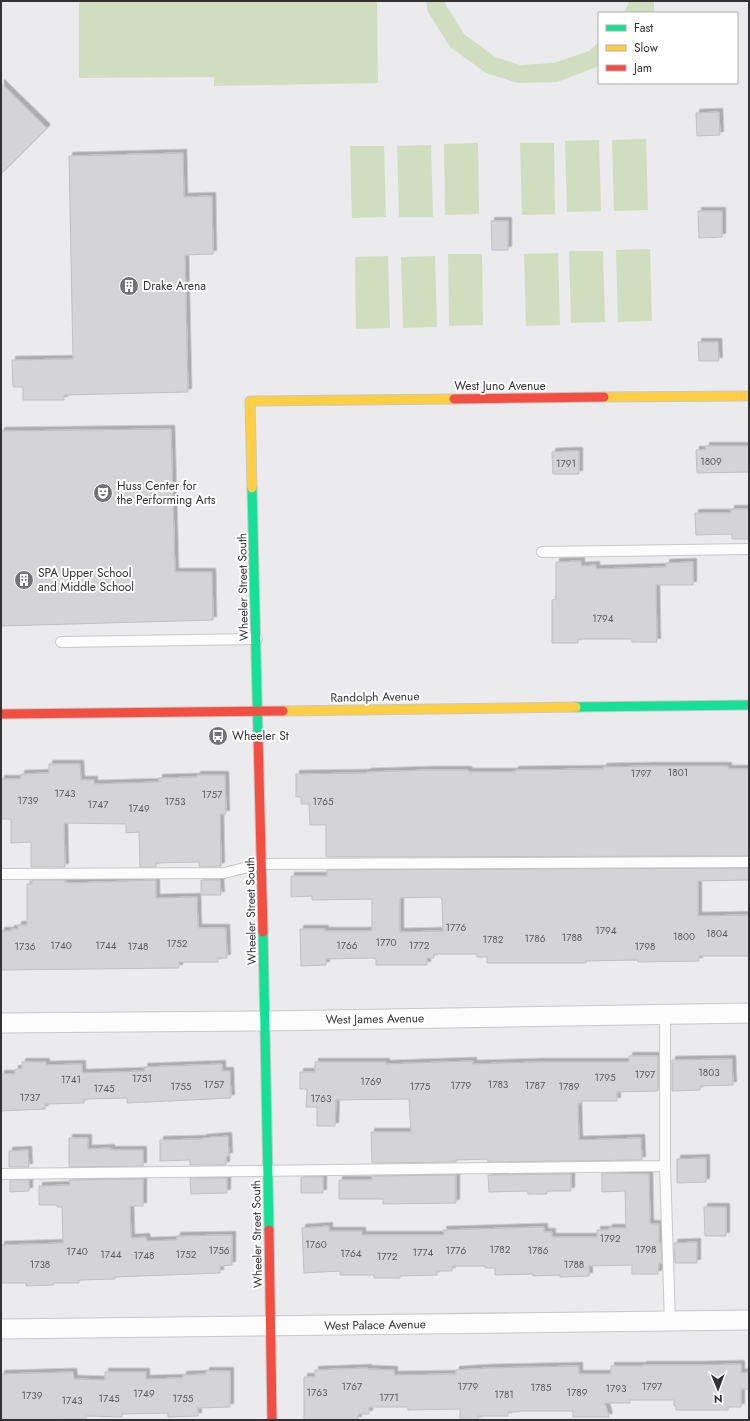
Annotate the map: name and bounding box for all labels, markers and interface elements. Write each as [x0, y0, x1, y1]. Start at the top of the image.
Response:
legend [598, 12, 738, 84]
text: Fast [634, 19, 653, 37]
text: Slow [634, 39, 659, 57]
text: Jam [632, 59, 652, 77]
building icon: Drake Arena [118, 275, 140, 297]
place label: Drake Arena [143, 277, 206, 295]
street label: West Juno Avenue [454, 377, 546, 395]
house number: 1809 [700, 454, 722, 469]
house number: 1791 [556, 456, 576, 471]
place label: Huss Center for the Performing Arts [117, 477, 216, 509]
theatre icon: Huss Center for the Performing Arts [92, 482, 114, 504]
street label: Wheeler Street South [233, 533, 253, 641]
place label: SPA Upper School and Middle School [38, 564, 134, 596]
building icon: SPA Upper School and Middle School [13, 569, 35, 591]
house number: 1794 [592, 611, 614, 626]
street label: Randolph Avenue [330, 687, 420, 707]
bus stop icon: Wheeler St [207, 725, 229, 747]
place label: Wheeler St [232, 727, 289, 745]
house number: 1801 [668, 765, 688, 780]
house number: 1797 [631, 766, 652, 781]
house number: 1743 [54, 786, 76, 801]
house number: 1757 [202, 787, 223, 802]
house number: 1739 [18, 793, 39, 808]
house number: 1753 [165, 794, 186, 809]
house number: 1765 [312, 794, 334, 809]
house number: 1747 [88, 797, 109, 812]
house number: 1749 [128, 801, 150, 816]
street label: Wheeler Street South [241, 857, 261, 965]
house number: 1776 [446, 920, 467, 935]
house number: 1794 [595, 923, 617, 938]
house number: 1804 [706, 926, 728, 941]
house number: 1800 [673, 929, 695, 944]
house number: 1788 [562, 930, 582, 945]
house number: 1786 [525, 931, 546, 946]
house number: 1782 [483, 932, 504, 947]
house number: 1770 [376, 935, 397, 950]
house number: 1752 [166, 936, 188, 951]
house number: 1740 [50, 938, 72, 953]
house number: 1744 [95, 938, 117, 953]
house number: 1766 [336, 938, 358, 953]
house number: 1772 [409, 938, 430, 953]
house number: 1736 [15, 939, 36, 954]
house number: 1748 [127, 939, 149, 954]
house number: 1798 [635, 939, 655, 954]
street label: West James Avenue [326, 1009, 424, 1029]
house number: 1803 [698, 1065, 720, 1080]
house number: 1797 [635, 1067, 656, 1082]
house number: 1795 [594, 1070, 616, 1085]
house number: 1751 [132, 1071, 152, 1086]
house number: 1741 [61, 1072, 81, 1087]
house number: 1769 [360, 1074, 382, 1089]
house number: 1757 [204, 1077, 225, 1092]
house number: 1783 [488, 1077, 509, 1092]
house number: 1779 [451, 1078, 472, 1093]
house number: 1787 [525, 1078, 546, 1093]
house number: 1755 [170, 1079, 192, 1094]
house number: 1775 [410, 1079, 431, 1094]
house number: 1789 [559, 1079, 580, 1094]
house number: 1745 [93, 1081, 115, 1096]
house number: 1737 [20, 1090, 41, 1105]
house number: 1763 [311, 1091, 332, 1106]
street label: Wheeler Street South [247, 1180, 267, 1288]
house number: 1792 [599, 1231, 621, 1246]
house number: 1760 [305, 1237, 327, 1252]
house number: 1782 [490, 1242, 511, 1257]
house number: 1798 [636, 1242, 656, 1257]
house number: 1756 [208, 1243, 230, 1258]
house number: 1776 [446, 1243, 467, 1258]
house number: 1786 [528, 1243, 549, 1258]
house number: 1740 [66, 1244, 88, 1259]
house number: 1774 [413, 1245, 434, 1260]
house number: 1764 [340, 1246, 362, 1261]
house number: 1744 [100, 1247, 122, 1262]
house number: 1752 [175, 1247, 197, 1262]
house number: 1748 [133, 1248, 155, 1263]
house number: 1772 [377, 1249, 398, 1264]
house number: 1738 [30, 1257, 50, 1272]
house number: 1788 [564, 1257, 584, 1272]
street label: West Palace Avenue [324, 1315, 426, 1335]
north arrow [698, 1369, 738, 1409]
house number: 1767 [342, 1379, 363, 1394]
house number: 1779 [458, 1379, 479, 1394]
house number: 1797 [642, 1379, 663, 1394]
house number: 1785 [531, 1380, 552, 1395]
house number: 1793 [606, 1381, 627, 1396]
house number: 1763 [307, 1385, 328, 1400]
house number: 1789 [567, 1385, 588, 1400]
house number: 1749 [133, 1386, 155, 1401]
house number: 1781 [494, 1387, 514, 1402]
house number: 1739 [22, 1388, 43, 1403]
house number: 1771 [379, 1390, 399, 1405]
house number: 1745 [98, 1391, 120, 1406]
house number: 1755 [172, 1391, 194, 1406]
text: N [714, 1391, 723, 1407]
house number: 1743 [61, 1393, 83, 1408]

